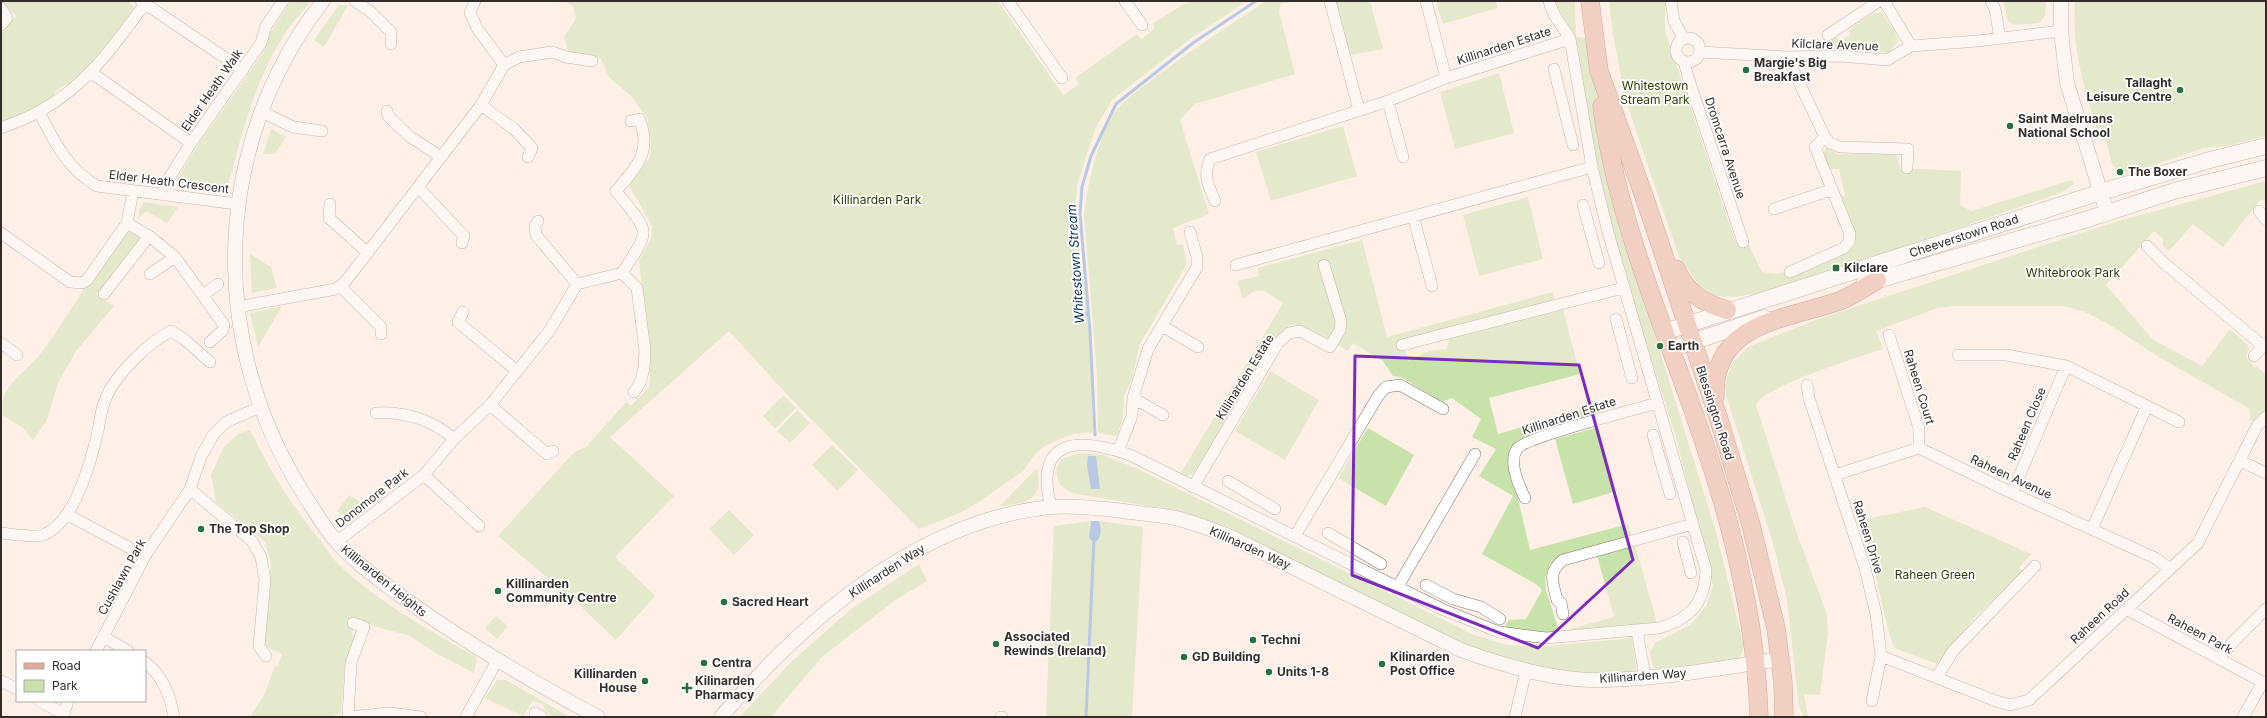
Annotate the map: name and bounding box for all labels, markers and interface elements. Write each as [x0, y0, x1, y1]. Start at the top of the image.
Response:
street label: Killinarden Estate [1455, 23, 1553, 68]
street label: Kilclare Avenue [1791, 35, 1879, 54]
street label: Elder Heath Walk [178, 45, 246, 134]
place label: Margie's Big Breakfast [1754, 55, 1827, 84]
marker: Margie's Big Breakfast [1741, 65, 1751, 75]
place label: Tallaght Leisure Centre [2086, 75, 2173, 104]
park label: Whitestown Stream Park [1620, 78, 1690, 107]
marker: Tallaght Leisure Centre [2175, 85, 2185, 95]
street label: Dromcarra Avenue [1702, 95, 1749, 201]
place label: Saint Maelruans National School [2018, 111, 2113, 140]
marker: Saint Maelruans National School [2005, 121, 2015, 131]
place label: The Boxer [2128, 164, 2187, 179]
street label: Elder Heath Crescent [108, 167, 230, 196]
marker: The Boxer [2115, 167, 2125, 177]
park label: Killinarden Park [833, 192, 922, 207]
water label: Whitestown Stream [1063, 204, 1087, 324]
street label: Cheeverstown Road [1907, 211, 2020, 260]
place label: Kilclare [1844, 260, 1888, 275]
marker: Kilclare [1831, 263, 1841, 273]
park label: Whitebrook Park [2026, 265, 2121, 280]
street label: Killinarden Estate [1212, 331, 1277, 422]
place label: Earth [1668, 338, 1699, 353]
marker: Earth [1655, 341, 1665, 351]
street label: Raheen Court [1901, 348, 1938, 426]
street label: Blessington Road [1693, 364, 1738, 462]
street label: Raheen Close [2004, 385, 2049, 463]
street label: Killinarden Estate [1520, 393, 1618, 438]
street label: Raheen Avenue [1968, 451, 2054, 502]
street label: Donomore Park [332, 464, 411, 531]
street label: Raheen Drive [1850, 498, 1887, 575]
place label: The Top Shop [209, 521, 290, 536]
street label: Killinarden Way [1207, 523, 1293, 572]
marker: The Top Shop [196, 524, 206, 534]
street label: Cushlawn Park [94, 536, 149, 618]
street label: Killinarden Way [846, 540, 928, 601]
street label: Killinarden Heights [338, 541, 430, 620]
park label: Raheen Green [1895, 567, 1975, 582]
place label: Killinarden Community Centre [506, 576, 617, 605]
street label: Raheen Road [2067, 585, 2132, 647]
marker: Killinarden Community Centre [493, 586, 503, 596]
place label: Sacred Heart [732, 594, 809, 609]
marker: Sacred Heart [719, 597, 729, 607]
street label: Raheen Park [2165, 610, 2236, 657]
place label: Associated Rewinds (Ireland) [1004, 629, 1106, 658]
place label: Techni [1261, 632, 1300, 647]
marker: Techni [1248, 635, 1258, 645]
marker: Associated Rewinds (Ireland) [991, 639, 1001, 649]
place label: GD Building [1192, 649, 1260, 664]
place label: Kilinarden Post Office [1390, 649, 1455, 678]
legend [16, 650, 146, 702]
marker: GD Building [1179, 652, 1189, 662]
place label: Centra [712, 655, 752, 670]
text: Road [52, 658, 81, 673]
marker: Centra [699, 658, 709, 668]
marker: Kilinarden Post Office [1377, 659, 1387, 669]
place label: Units 1-8 [1277, 664, 1329, 679]
street label: Killinarden Way [1599, 665, 1687, 686]
place label: Killinarden House [574, 666, 637, 695]
marker: Units 1-8 [1264, 667, 1274, 677]
place label: Kilinarden Pharmacy [695, 673, 755, 702]
marker: Killinarden House [640, 676, 650, 686]
text: Park [52, 678, 78, 693]
marker: Kilinarden Pharmacy [682, 683, 692, 693]

